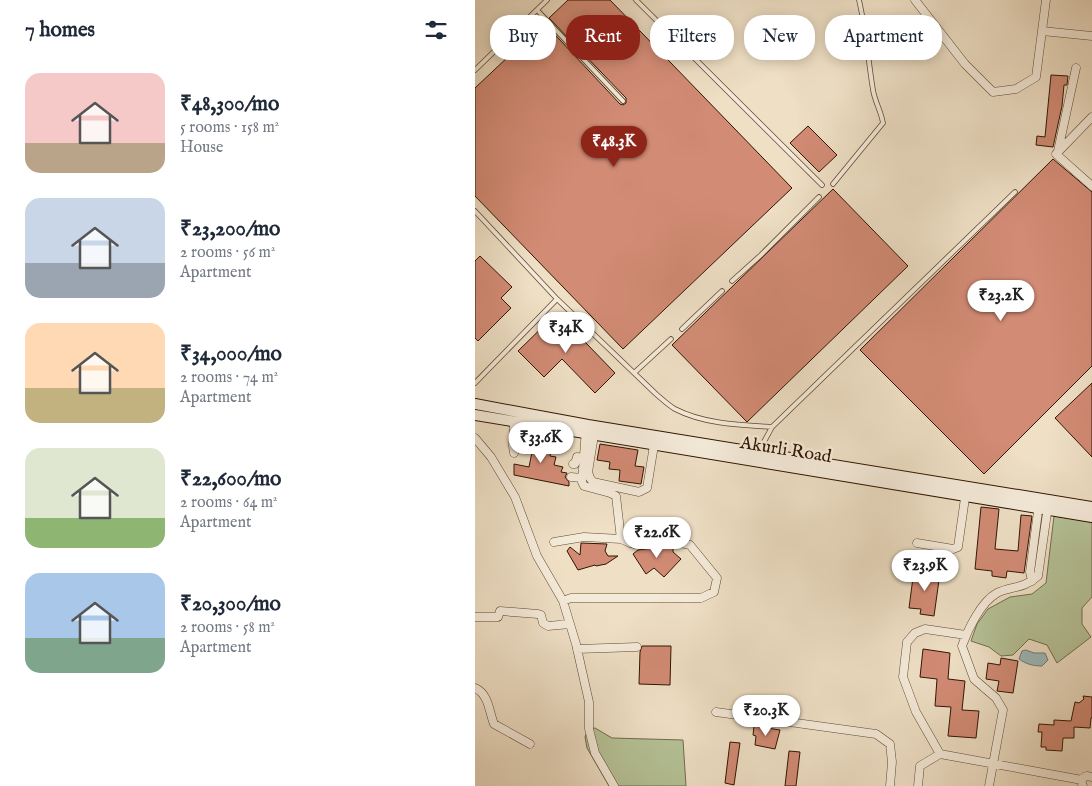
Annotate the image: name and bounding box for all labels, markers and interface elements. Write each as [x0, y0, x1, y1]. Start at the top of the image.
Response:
chip: Buy [490, 15, 556, 60]
chip: Rent [566, 15, 640, 60]
chip: Filters [650, 15, 734, 60]
chip: New [744, 15, 815, 60]
chip: Apartment [825, 15, 942, 60]
icon: filters [422, 16, 450, 44]
text: 7 homes [25, 17, 95, 44]
text: ₹48,300/mo [180, 91, 279, 118]
icon: home [65, 93, 125, 153]
text: 5 rooms · 158 m² [180, 118, 279, 138]
pin: ₹48.3K [573, 126, 655, 168]
text: ₹48.3K [592, 132, 636, 152]
text: House [180, 138, 223, 158]
text: ₹23,200/mo [180, 216, 280, 243]
icon: home [65, 218, 125, 278]
text: 2 rooms · 56 m² [180, 243, 275, 263]
text: Apartment [180, 263, 251, 283]
pin: ₹23.2K [960, 280, 1042, 322]
text: ₹23.2K [978, 286, 1024, 306]
pin: ₹34K [536, 312, 596, 354]
text: ₹34K [549, 318, 583, 338]
text: ₹34,000/mo [180, 341, 282, 368]
icon: home [65, 343, 125, 403]
text: 2 rooms · 74 m² [180, 368, 278, 388]
text: Apartment [180, 388, 251, 408]
pin: ₹33.6K [500, 422, 582, 464]
text: ₹33.6K [520, 428, 562, 448]
street label: Akurli Road [737, 432, 833, 469]
text: ₹22,600/mo [180, 466, 281, 493]
icon: home [65, 468, 125, 528]
text: 2 rooms · 64 m² [180, 493, 278, 513]
text: Apartment [180, 513, 251, 533]
pin: ₹22.6K [616, 516, 698, 559]
text: ₹22.6K [634, 523, 680, 543]
pin: ₹23.9K [884, 550, 966, 592]
text: ₹23.9K [903, 556, 947, 576]
text: ₹20,300/mo [180, 591, 281, 618]
icon: home [65, 593, 125, 653]
text: 2 rooms · 58 m² [180, 618, 275, 638]
text: Apartment [180, 638, 251, 658]
pin: ₹20.3K [725, 694, 807, 737]
text: ₹20.3K [743, 701, 789, 721]

